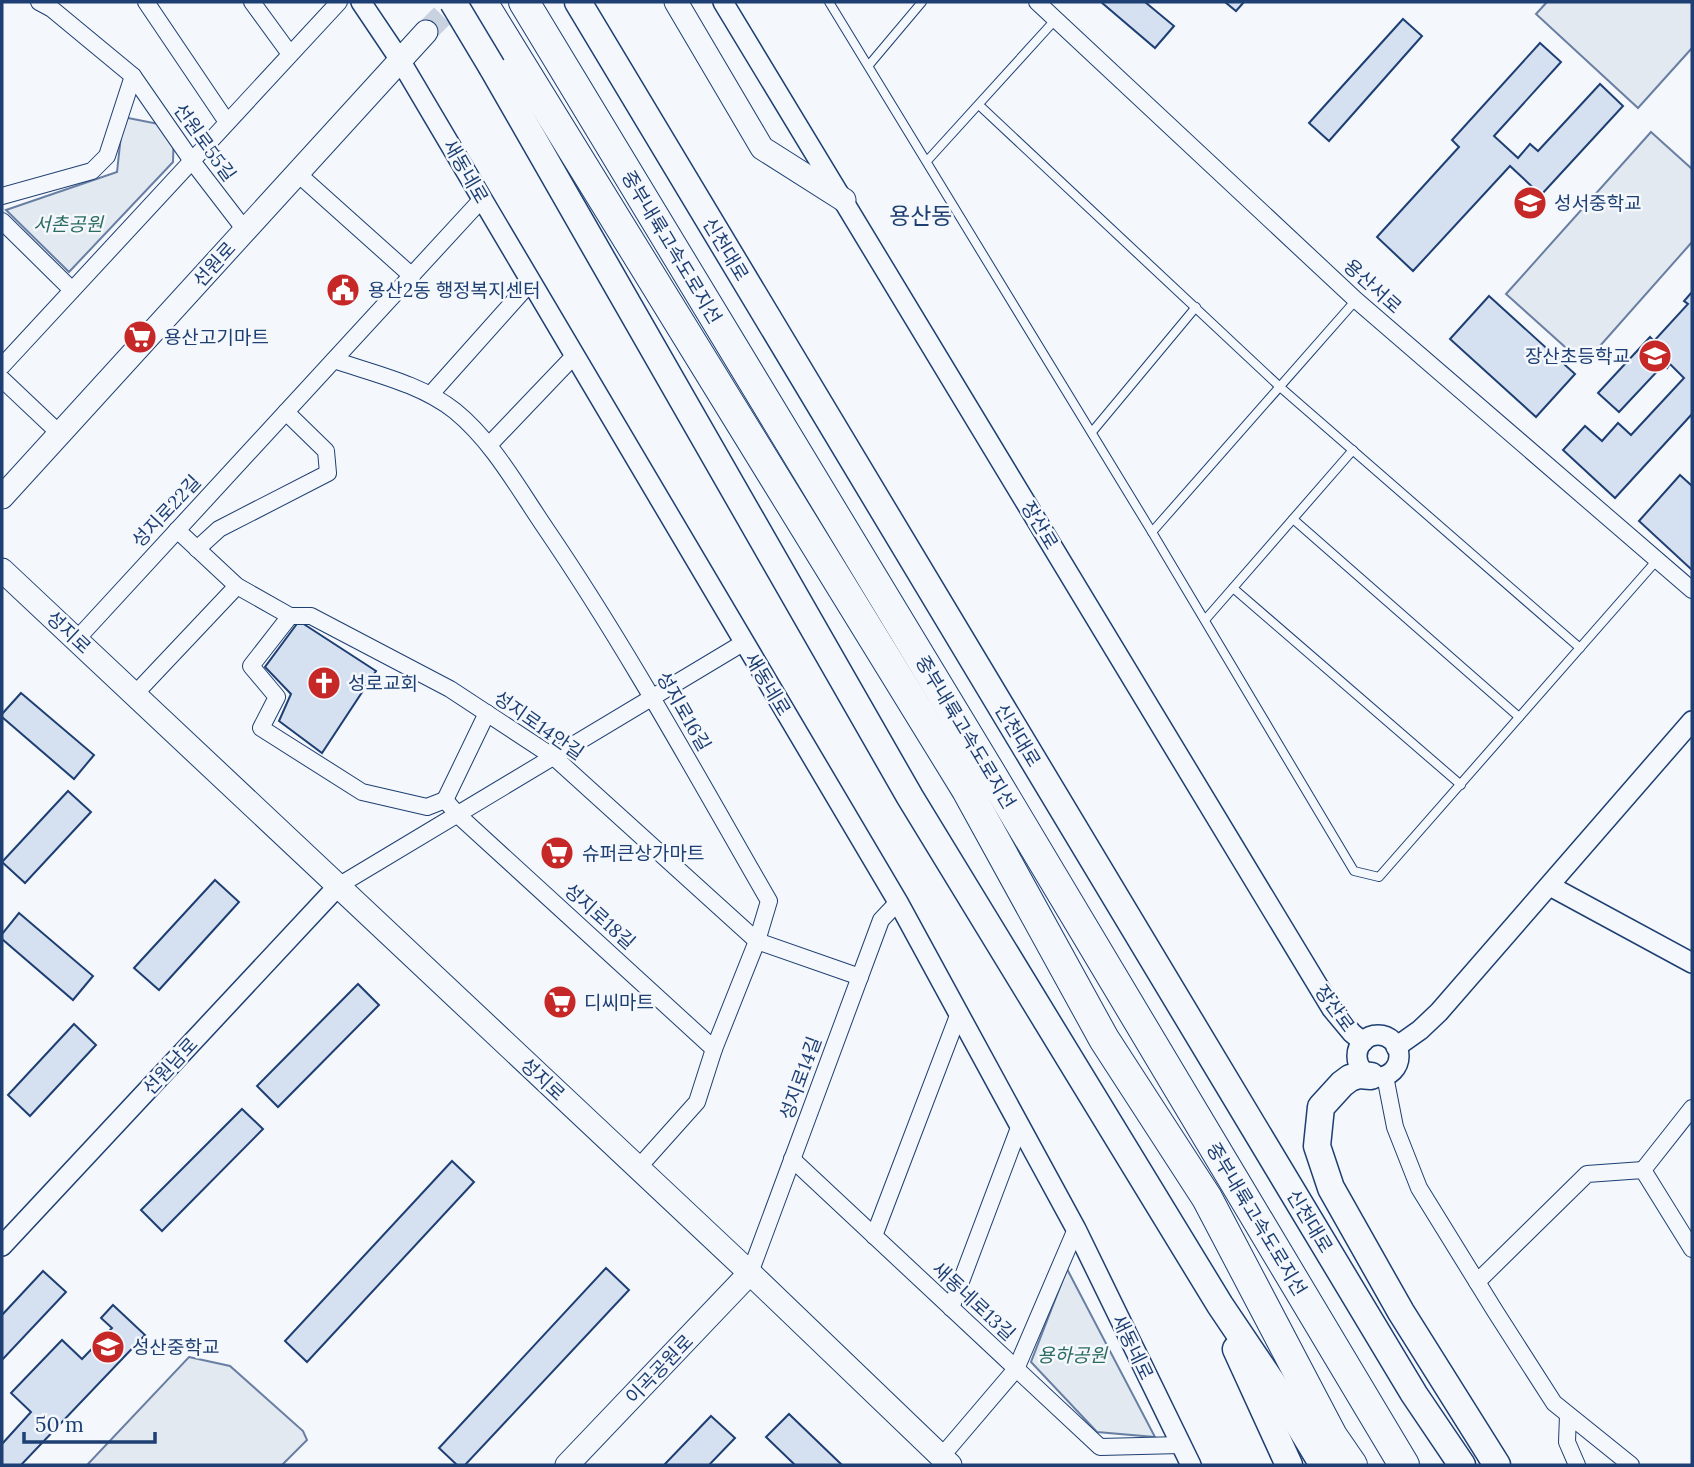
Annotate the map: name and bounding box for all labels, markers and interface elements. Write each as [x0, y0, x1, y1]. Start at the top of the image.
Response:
street label: 선원로55길 [169, 98, 241, 186]
street label: 새동네로 [438, 135, 494, 207]
street label: 중부내륙고속도로지선 [617, 166, 727, 328]
school or university icon: 성서중학교 [1511, 184, 1549, 222]
place label: 성서중학교 [1554, 191, 1641, 215]
district label: 용산동 [889, 201, 953, 230]
park label: 서촌공원 [33, 212, 104, 236]
street label: 신천대로 [698, 213, 754, 285]
street label: 선원로 [188, 236, 240, 292]
street label: 용산서로 [1339, 254, 1407, 318]
public building icon: 용산2동 행정복지센터 [324, 271, 362, 309]
place label: 용산2동 행정복지센터 [368, 278, 541, 302]
supermarket icon: 용산고기마트 [121, 318, 159, 356]
place label: 용산고기마트 [164, 325, 269, 349]
school or university icon: 장산초등학교 [1636, 337, 1674, 375]
place label: 장산초등학교 [1525, 344, 1630, 368]
street label: 성지로22길 [126, 470, 206, 552]
street label: 장산로 [1016, 496, 1064, 554]
street label: 성지로 [42, 605, 96, 659]
street label: 새동네로 [740, 648, 796, 720]
street label: 중부내륙고속도로지선 [911, 651, 1021, 813]
church icon: 성로교회 [305, 664, 343, 702]
street label: 성지로16길 [652, 667, 716, 755]
place label: 성로교회 [348, 671, 418, 695]
street label: 성지로14안길 [489, 685, 589, 765]
street label: 신천대로 [990, 699, 1046, 771]
supermarket icon: 슈퍼큰상가마트 [538, 834, 576, 872]
place label: 슈퍼큰상가마트 [582, 841, 704, 865]
street label: 성지로18길 [559, 878, 641, 954]
street label: 장산로 [1310, 980, 1360, 1036]
supermarket icon: 디씨마트 [541, 983, 579, 1021]
place label: 디씨마트 [584, 990, 654, 1014]
street label: 선원남로 [137, 1032, 203, 1100]
street label: 성지로14길 [774, 1033, 826, 1123]
street label: 성지로 [516, 1052, 570, 1106]
street label: 중부내륙고속도로지선 [1202, 1138, 1312, 1300]
street label: 신천대로 [1282, 1185, 1338, 1257]
street label: 새동네로13길 [927, 1256, 1021, 1346]
street label: 새동네로 [1107, 1310, 1159, 1384]
school or university icon: 성산중학교 [89, 1328, 127, 1366]
street label: 이곡공원로 [620, 1329, 698, 1409]
place label: 성산중학교 [132, 1335, 219, 1359]
park label: 용하공원 [1037, 1343, 1108, 1367]
scale bar [24, 1400, 156, 1444]
text: 50 m [35, 1411, 84, 1438]

